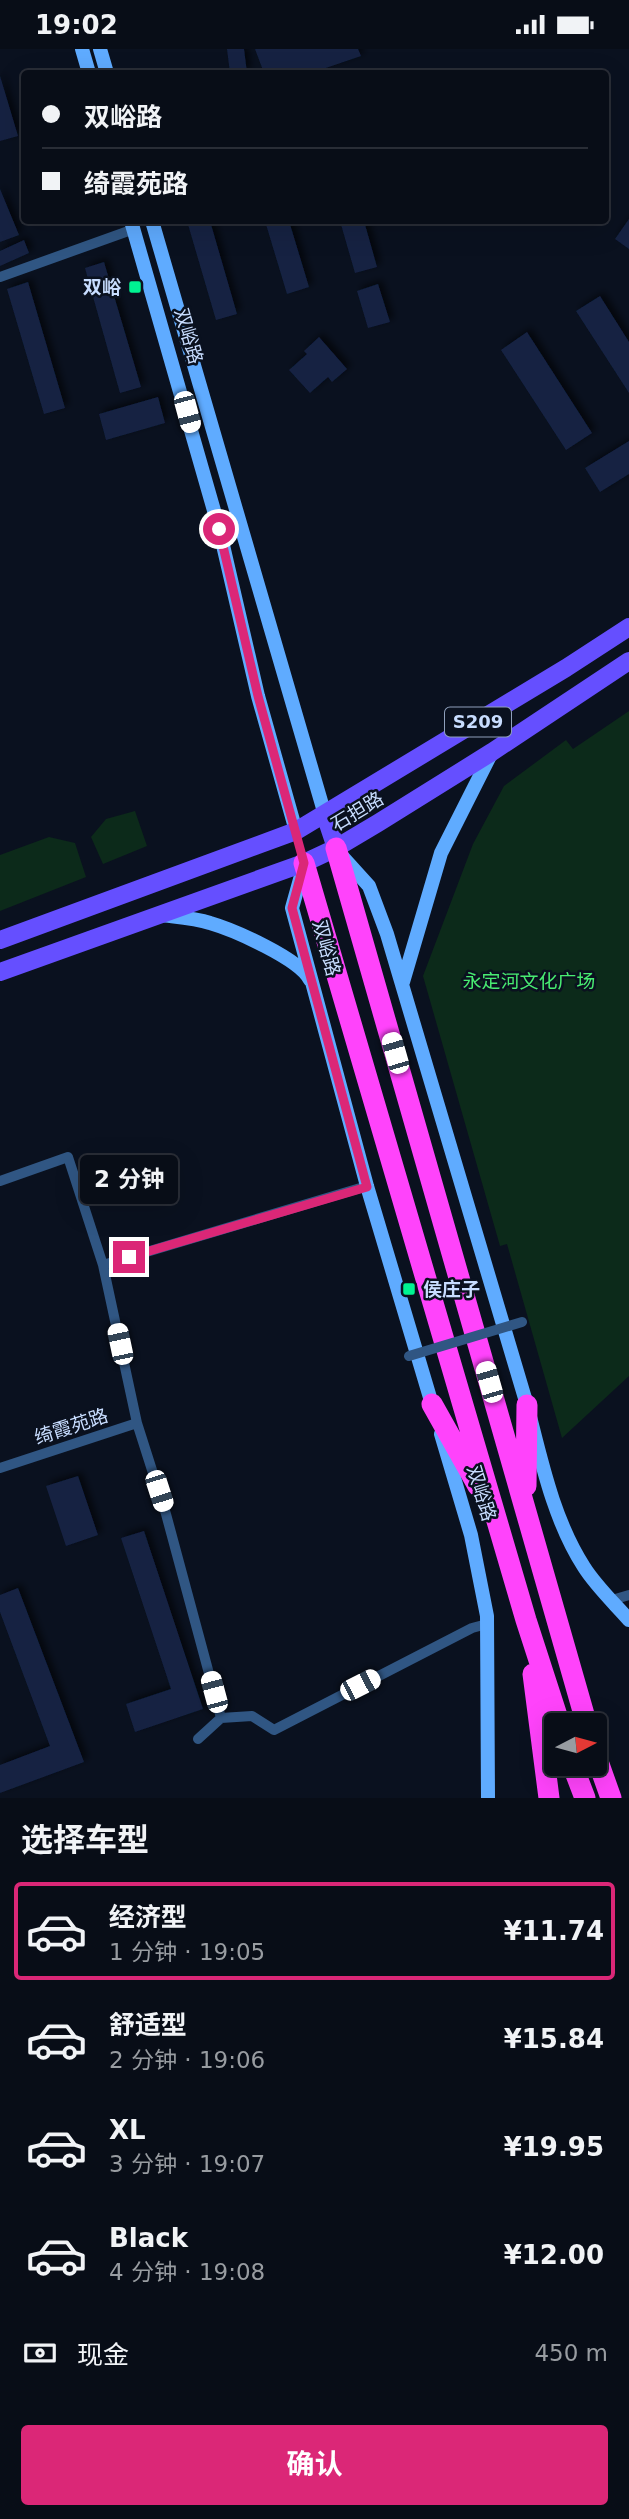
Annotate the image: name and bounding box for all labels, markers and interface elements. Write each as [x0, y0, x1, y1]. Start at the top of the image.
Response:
text: 19:02 [35, 10, 118, 40]
text: 双峪路 [84, 102, 162, 132]
text: 绮霞苑路 [84, 169, 188, 199]
place label: 双峪 [83, 276, 122, 298]
marker: 双峪 [127, 279, 143, 295]
street label: 双峪路 [171, 306, 207, 366]
car [172, 389, 203, 435]
route start [203, 513, 235, 545]
road number: S209 [445, 707, 511, 737]
street label: 石担路 [327, 787, 387, 835]
street label: 双峪路 [309, 918, 345, 978]
park label: 永定河文化广场 [462, 970, 596, 992]
car [380, 1030, 411, 1076]
callout: 2 分钟 [80, 1155, 178, 1205]
text: 2 分钟 [94, 1166, 164, 1192]
route end [113, 1241, 145, 1273]
place label: 侯庄子 [423, 1278, 480, 1300]
marker: 侯庄子 [401, 1281, 417, 1297]
car [106, 1321, 135, 1367]
car [474, 1359, 505, 1405]
street label: 绮霞苑路 [31, 1404, 111, 1448]
street label: 双峪路 [463, 1463, 501, 1523]
car [143, 1468, 176, 1514]
car [337, 1666, 384, 1704]
car [199, 1669, 230, 1715]
north arrow [544, 1713, 607, 1776]
map controls [544, 1713, 607, 1776]
text: 选择车型 [21, 1821, 149, 1859]
icon: car [25, 1900, 88, 1963]
text: 经济型 [109, 1902, 187, 1932]
text: ¥11.74 [504, 1916, 604, 1946]
text: 1 分钟 · 19:05 [109, 1939, 265, 1965]
icon: car [25, 2008, 88, 2071]
text: 舒适型 [109, 2010, 187, 2040]
text: ¥15.84 [504, 2024, 604, 2054]
text: 2 分钟 · 19:06 [109, 2047, 265, 2073]
text: XL [109, 2115, 146, 2145]
icon: car [25, 2116, 88, 2179]
text: ¥19.95 [504, 2132, 604, 2162]
text: 3 分钟 · 19:07 [109, 2151, 265, 2177]
text: Black [109, 2223, 188, 2253]
icon: car [25, 2224, 88, 2287]
text: ¥12.00 [504, 2240, 604, 2270]
text: 4 分钟 · 19:08 [109, 2259, 265, 2285]
icon: cash [21, 2334, 59, 2372]
text: 现金 [77, 2340, 129, 2370]
text: 450 m [534, 2340, 608, 2366]
button: 确认 [21, 2425, 608, 2505]

